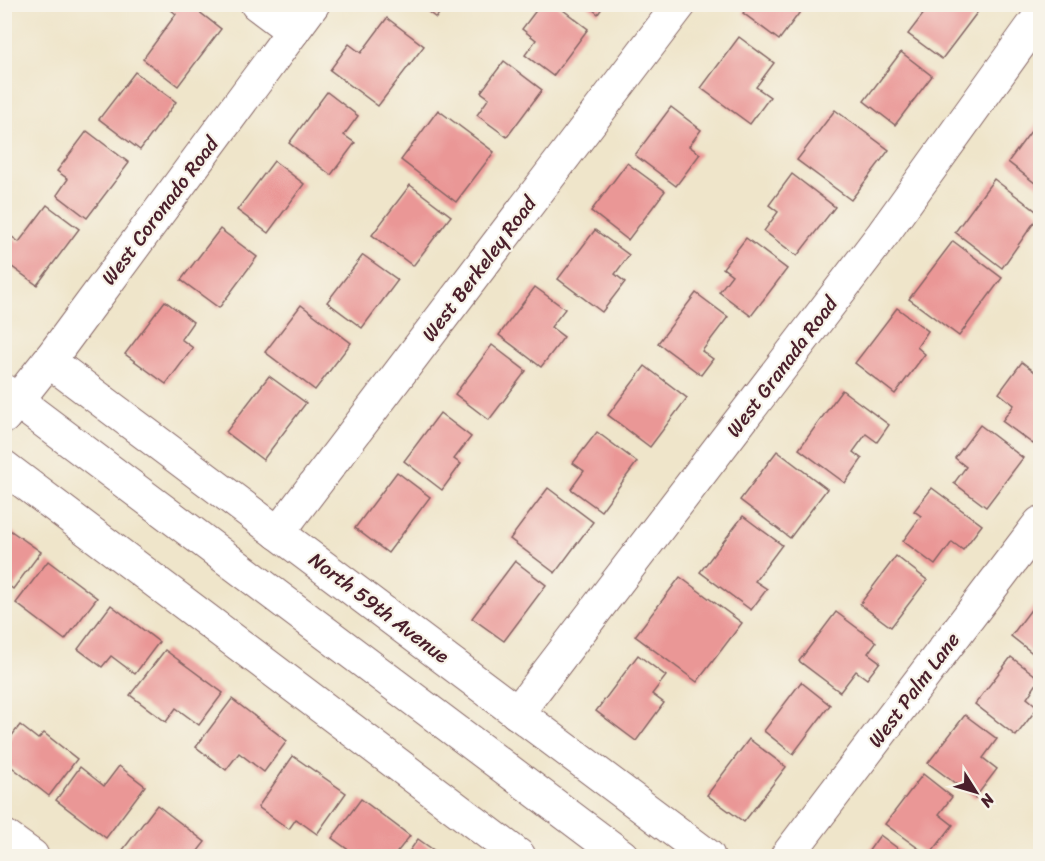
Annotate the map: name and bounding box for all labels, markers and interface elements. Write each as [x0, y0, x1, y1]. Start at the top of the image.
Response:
street label: West Coronado Road [92, 128, 229, 293]
street label: West Berkeley Road [412, 188, 546, 349]
street label: West Granada Road [717, 288, 848, 445]
street label: North 59th Avenue [301, 543, 457, 673]
street label: West Palm Lane [859, 625, 969, 755]
north arrow [946, 762, 1006, 822]
text: N [972, 787, 1003, 815]

